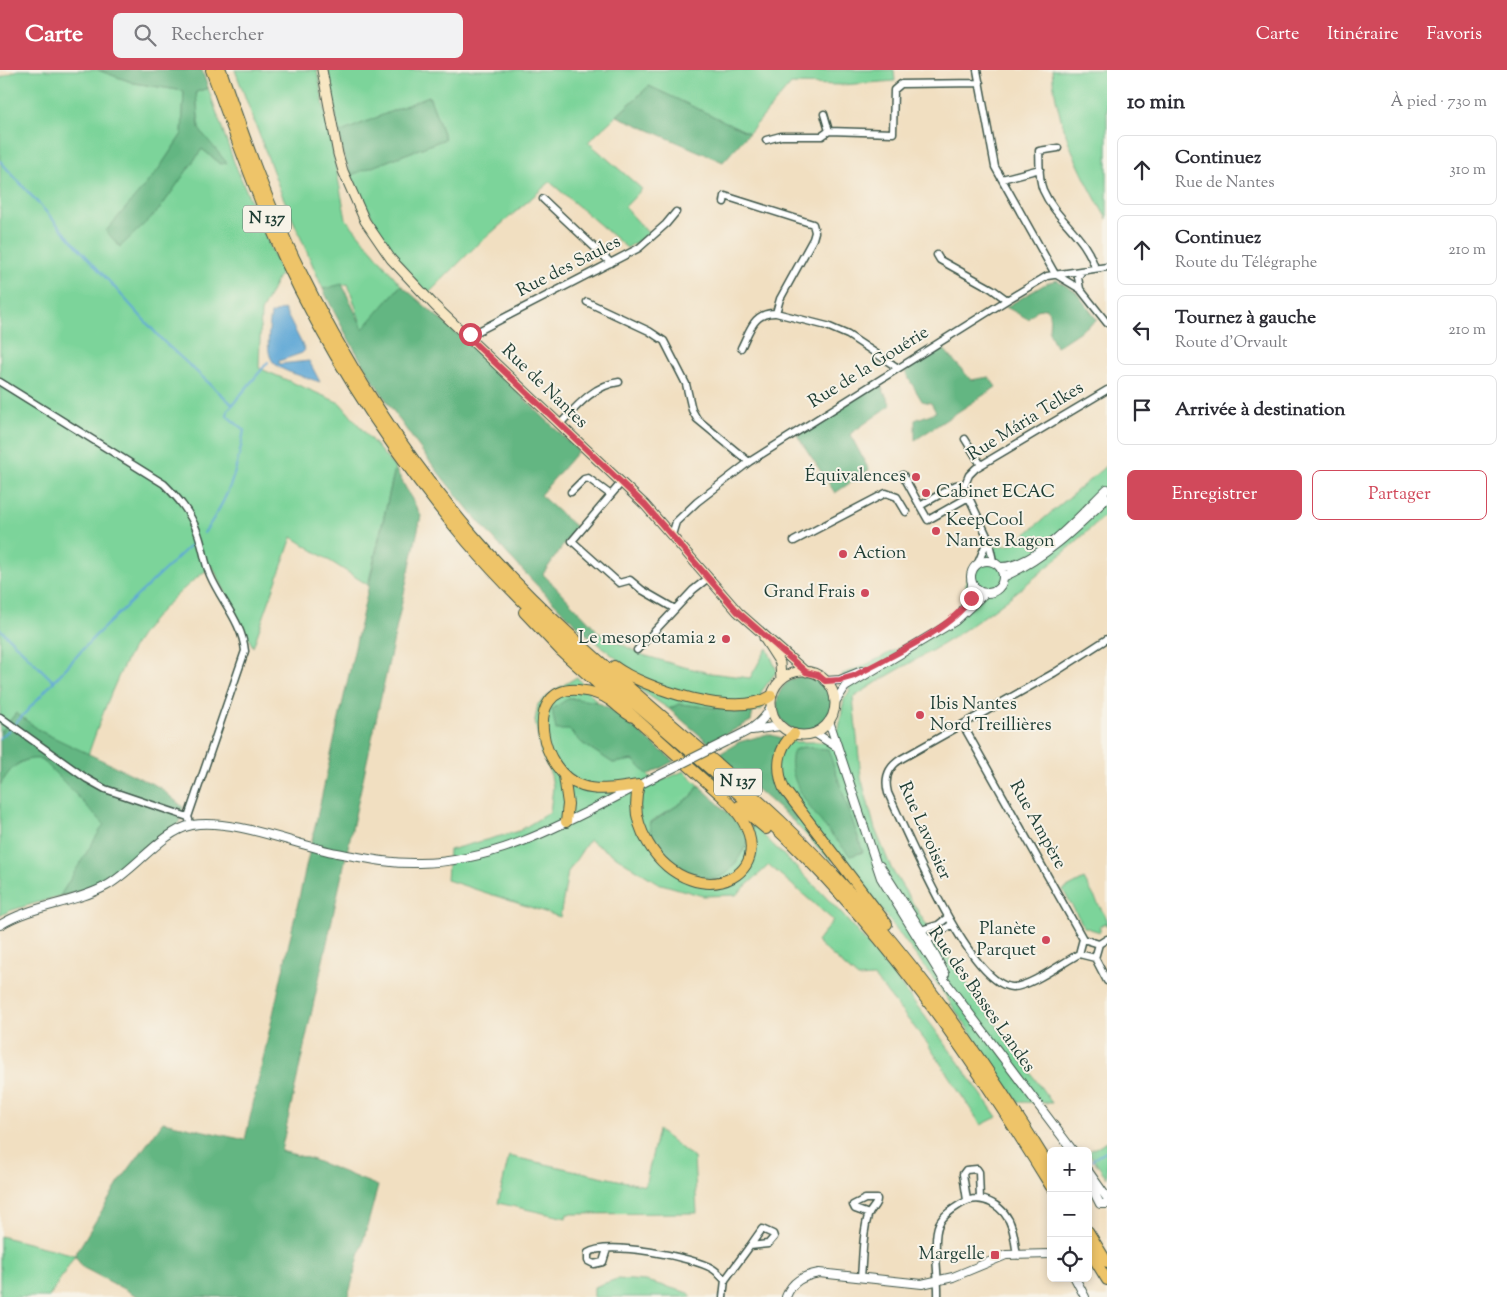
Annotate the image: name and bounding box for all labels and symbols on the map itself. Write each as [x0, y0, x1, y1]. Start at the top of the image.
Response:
road number: N 137 [243, 206, 291, 232]
street label: Rue des Saules [512, 230, 626, 304]
street label: Rue de la Gouérie [804, 320, 934, 416]
route start [459, 323, 482, 346]
street label: Rue de Nantes [495, 339, 593, 435]
street label: Rue Mária Telkes [963, 376, 1089, 468]
place label: Équivalences [805, 464, 906, 490]
marker: Équivalences [910, 471, 922, 483]
place label: Cabinet ECAC [936, 480, 1055, 506]
marker: Cabinet ECAC [920, 487, 932, 499]
place label: KeepCool Nantes Ragon [946, 508, 1055, 555]
marker: KeepCool Nantes Ragon [930, 525, 942, 537]
place label: Action [853, 541, 907, 567]
marker: Action [837, 548, 849, 560]
place label: Grand Frais [764, 580, 855, 606]
marker: Grand Frais [859, 587, 871, 599]
route end [960, 587, 983, 610]
place label: Le mesopotamia 2 [578, 626, 717, 652]
marker: Le mesopotamia 2 [720, 633, 732, 645]
place label: Ibis Nantes Nord Treillières [930, 692, 1052, 739]
marker: Ibis Nantes Nord Treillières [914, 709, 926, 721]
road number: N 137 [714, 769, 762, 796]
street label: Rue Ampère [1002, 776, 1072, 874]
street label: Rue Lavoisier [891, 778, 957, 884]
place label: Planète Parquet [977, 917, 1036, 964]
street label: Rue des Basses Landes [921, 922, 1041, 1078]
marker: Planète Parquet [1040, 934, 1052, 946]
place label: Margelle [918, 1242, 985, 1268]
marker: Margelle [989, 1249, 1001, 1261]

